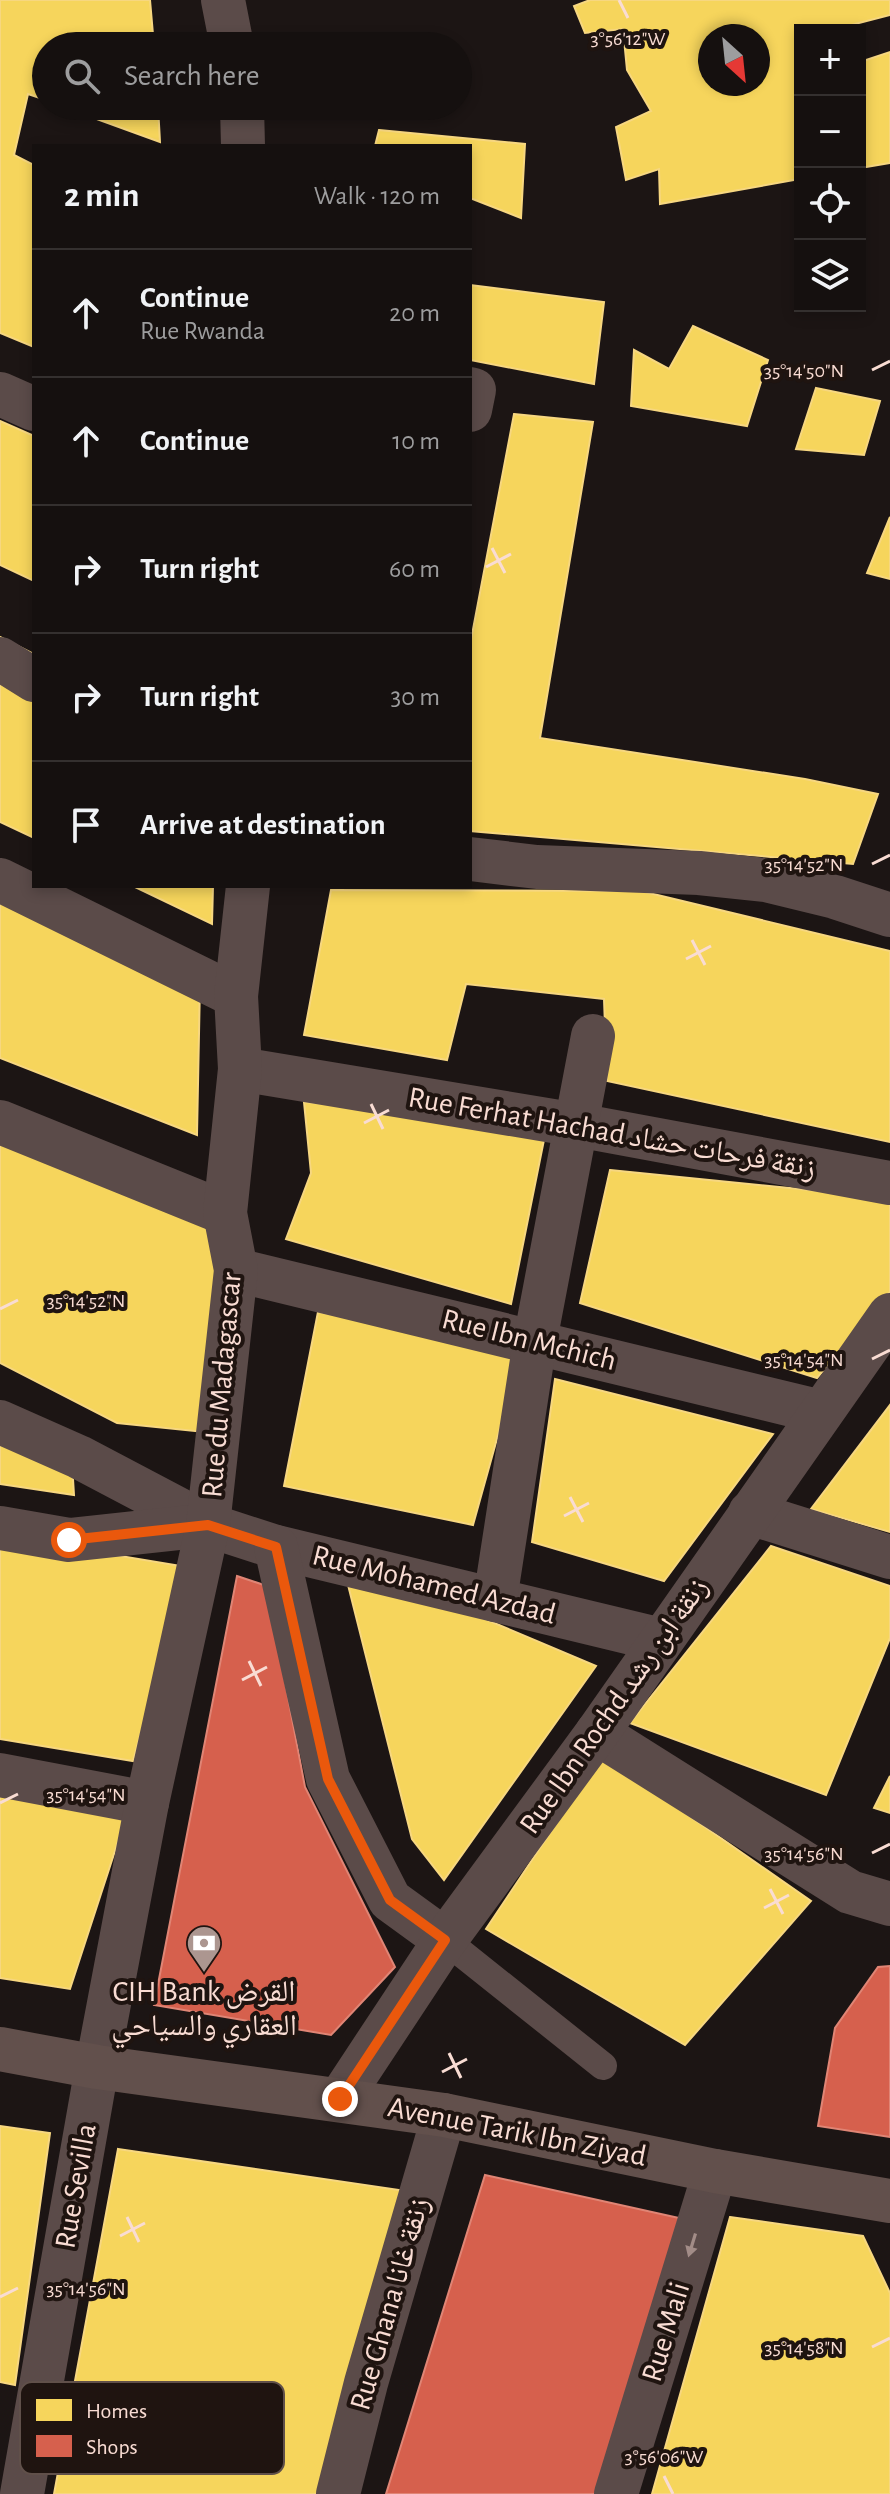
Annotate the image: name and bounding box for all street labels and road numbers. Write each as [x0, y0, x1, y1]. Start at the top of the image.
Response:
street label: Rue Ferhat Hachad زنقة فرحات حشاد [406, 1082, 818, 1184]
street label: Rue du Madagascar [197, 1271, 247, 1499]
street label: Rue Ibn Mchich [439, 1304, 619, 1376]
street label: Rue Mohamed Azdad [309, 1540, 559, 1630]
street label: Rue Ibn Rochd زنقة ابن رشد [514, 1572, 715, 1841]
street label: Avenue Tarik Ibn Ziyad [385, 2092, 649, 2172]
street label: Rue Sevilla [50, 2121, 102, 2251]
street label: Rue Ghana زنقة غانا [345, 2194, 435, 2414]
street label: Rue Mali [637, 2279, 695, 2385]

